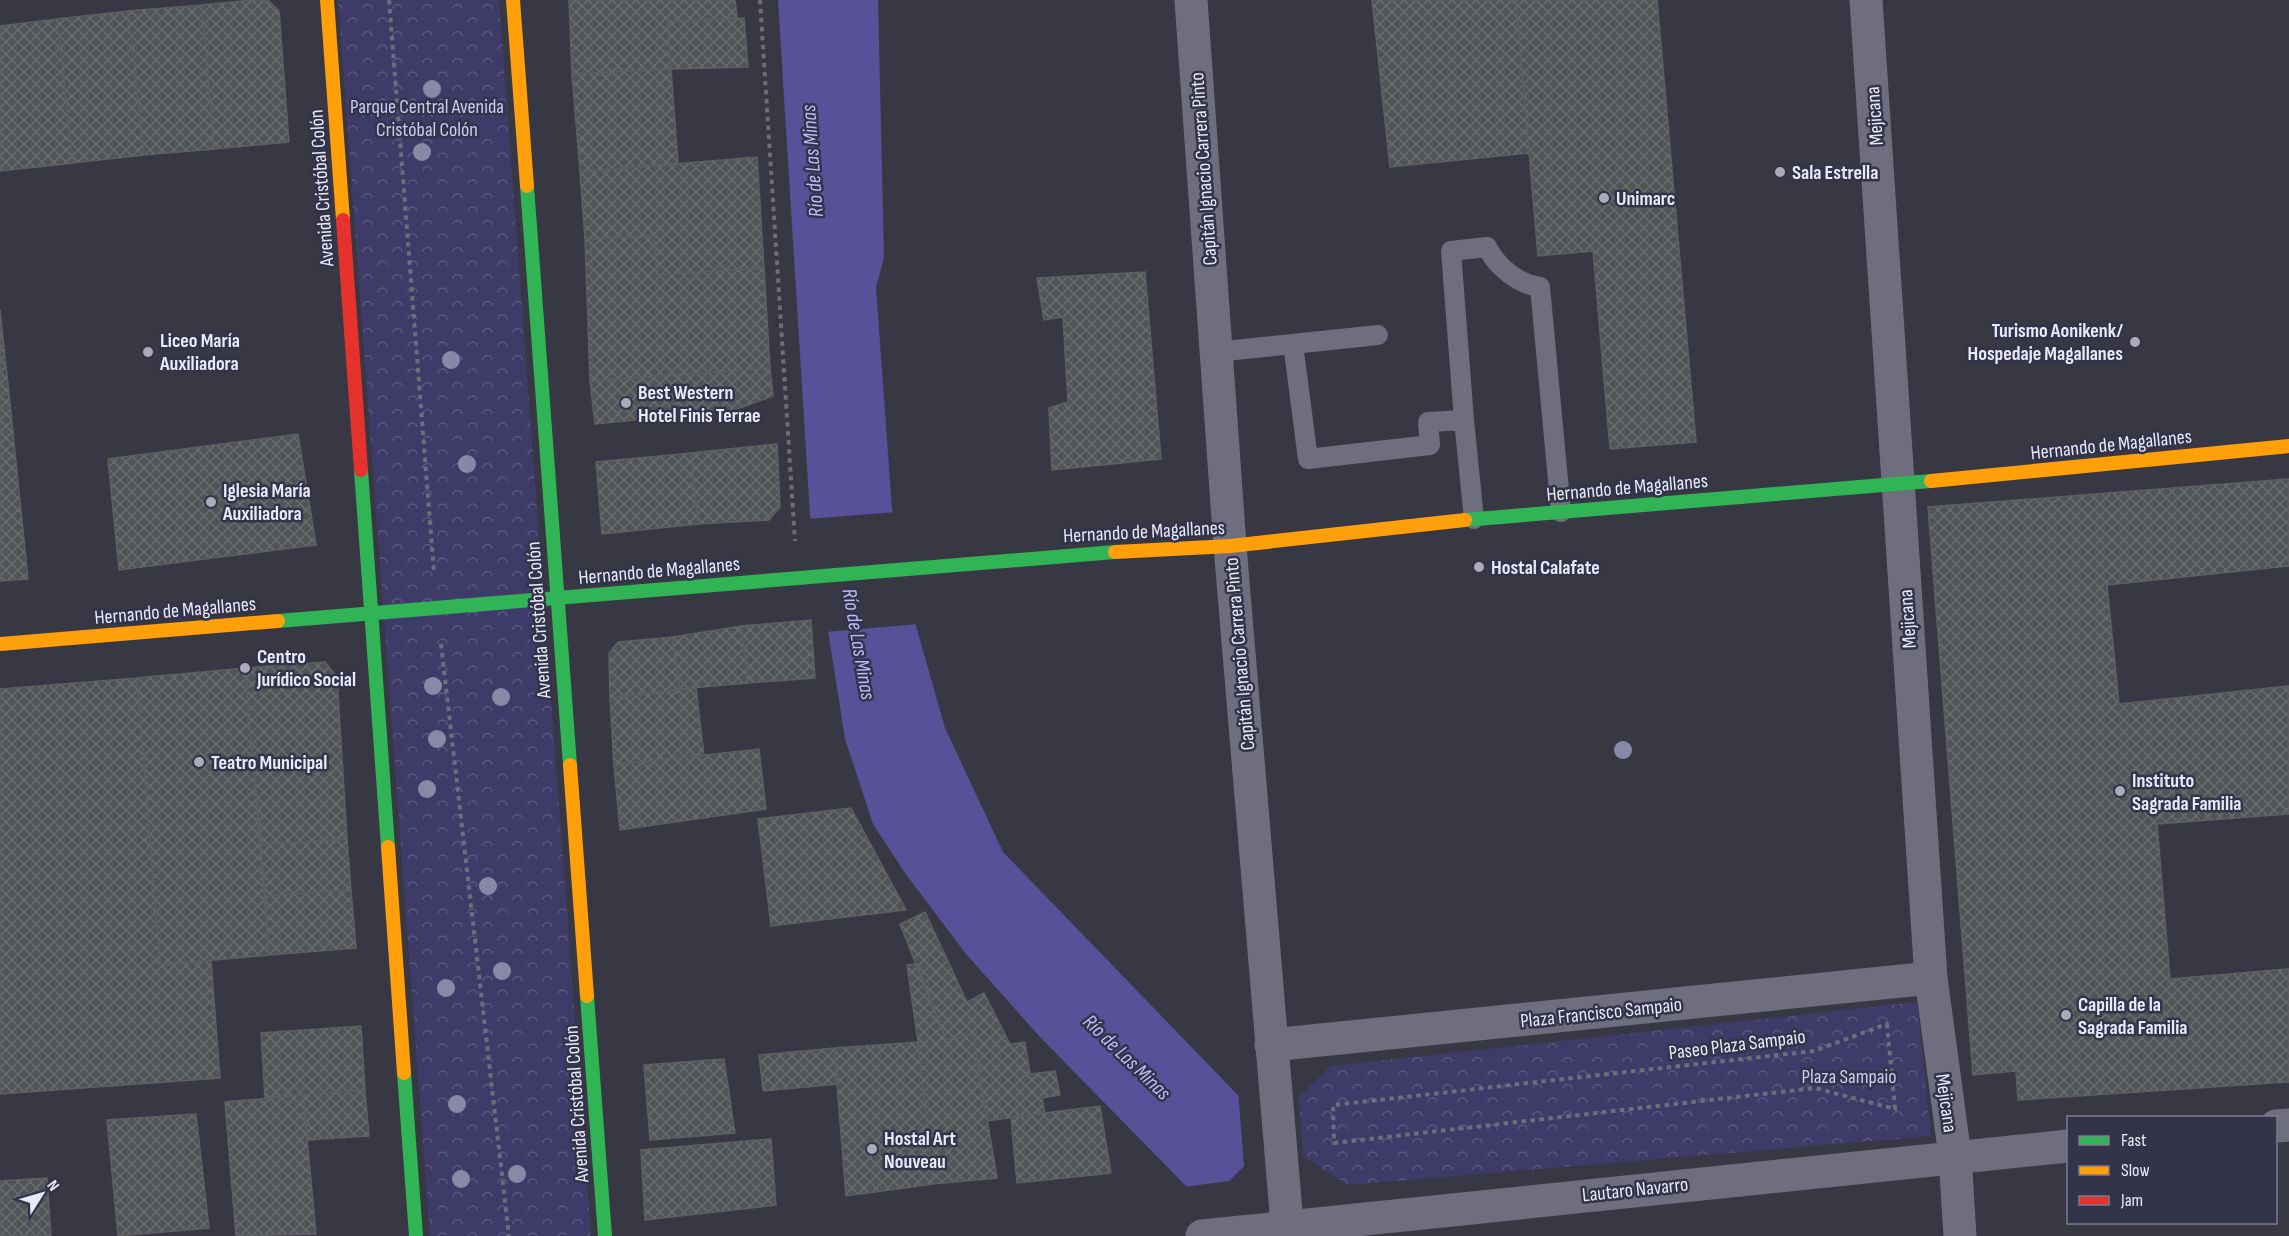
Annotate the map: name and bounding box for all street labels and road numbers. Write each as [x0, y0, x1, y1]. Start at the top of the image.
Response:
street label: Capitán Ignacio Carrera Pinto [1185, 72, 1223, 266]
street label: Mejicana [1861, 86, 1889, 146]
street label: Avenida Cristóbal Colón [305, 109, 340, 268]
street label: Hernando de Magallanes [2029, 425, 2193, 465]
street label: Hernando de Magallanes [1545, 469, 1709, 507]
street label: Hernando de Magallanes [1063, 516, 1226, 548]
street label: Avenida Cristóbal Colón [522, 541, 557, 700]
street label: Hernando de Magallanes [577, 552, 741, 590]
street label: Capitán Ignacio Carrera Pinto [1220, 556, 1260, 751]
street label: Mejicana [1894, 589, 1922, 649]
street label: Hernando de Magallanes [93, 592, 257, 630]
street label: Plaza Francisco Sampaio [1519, 993, 1683, 1033]
street label: Avenida Cristóbal Colón [560, 1025, 595, 1184]
street label: Paseo Plaza Sampaio [1667, 1025, 1807, 1065]
street label: Mejicana [1930, 1072, 1962, 1134]
street label: Lautaro Navarro [1581, 1172, 1689, 1207]

